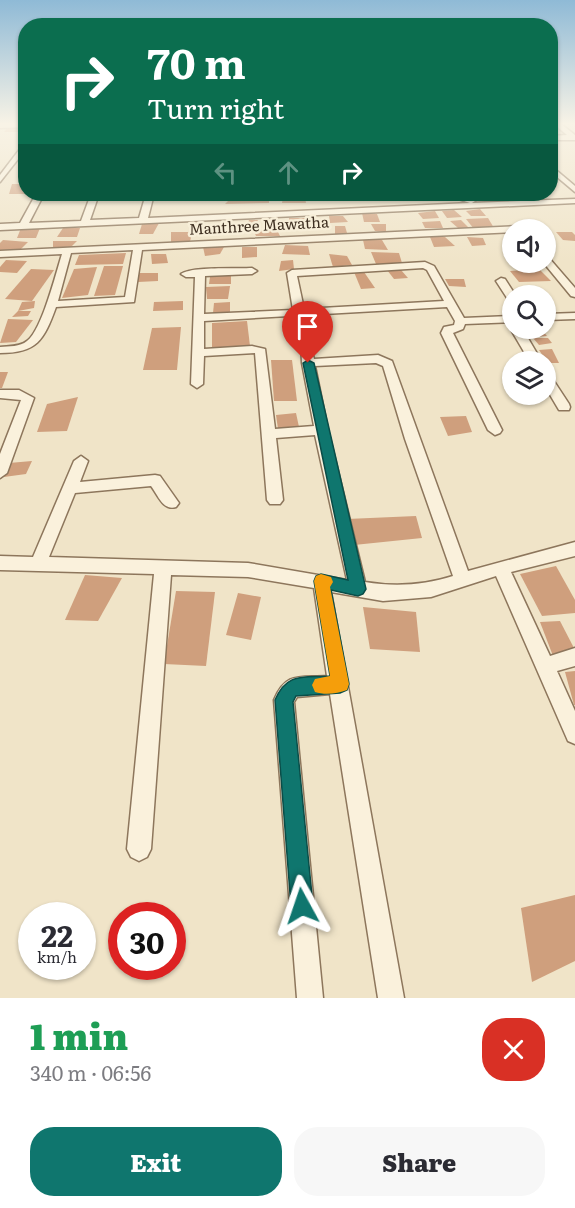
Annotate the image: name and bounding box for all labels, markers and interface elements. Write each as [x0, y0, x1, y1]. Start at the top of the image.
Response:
text: 70 m [147, 30, 246, 92]
icon: right [48, 42, 126, 120]
text: Turn right [147, 87, 284, 127]
icon: left [209, 156, 242, 189]
icon: ahead [272, 156, 305, 189]
icon: right [335, 156, 368, 189]
street label: Manthree Mawatha [188, 209, 330, 240]
map controls [502, 219, 556, 405]
button: sound [502, 219, 556, 273]
button: search [502, 285, 556, 339]
pin [282, 301, 333, 363]
icon: arrive [291, 310, 324, 343]
button: layers [502, 351, 556, 405]
position arrow [270, 874, 334, 938]
speed limit sign: 30 [108, 902, 186, 980]
text: 22 [41, 912, 73, 956]
text: km/h [37, 945, 77, 968]
text: 1 min [30, 1008, 128, 1061]
button: close [482, 1018, 545, 1081]
text: 340 m · 06:56 [30, 1057, 151, 1087]
button: Exit [30, 1127, 282, 1196]
button: Share [294, 1127, 545, 1196]

